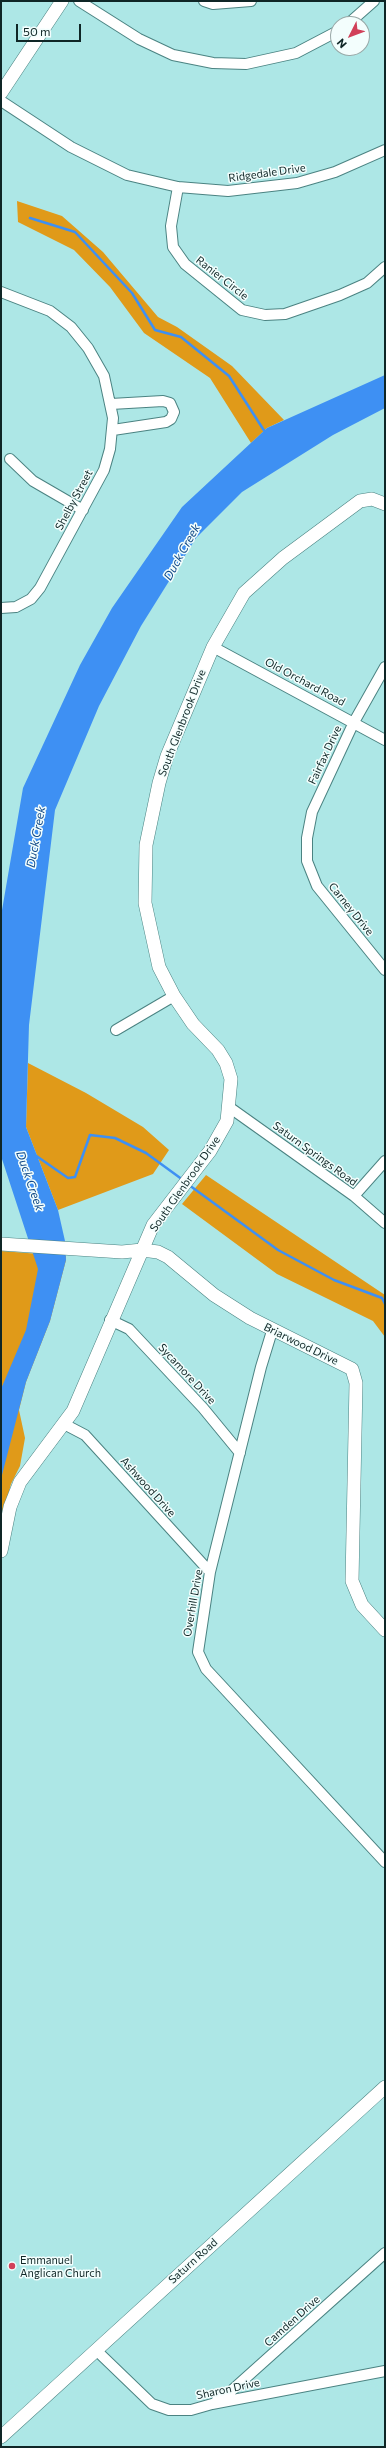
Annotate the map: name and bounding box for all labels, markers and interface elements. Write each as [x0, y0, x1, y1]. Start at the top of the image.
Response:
scale bar [18, 16, 83, 42]
north arrow [330, 16, 370, 56]
text: 50 m [23, 24, 51, 38]
text: N [334, 36, 349, 51]
street label: Ridgedale Drive [228, 161, 306, 185]
street label: Ranier Circle [193, 253, 251, 303]
street label: Shelby Street [53, 467, 95, 533]
water label: Duck Creek [161, 521, 203, 583]
street label: Old Orchard Road [262, 655, 348, 709]
street label: South Glenbrook Drive [155, 668, 209, 778]
street label: Fairfax Drive [306, 723, 344, 787]
water label: Duck Creek [24, 805, 48, 869]
street label: Carney Drive [326, 880, 376, 938]
street label: Saturn Springs Road [270, 1119, 360, 1189]
street label: South Glenbrook Drive [147, 1134, 223, 1234]
water label: Duck Creek [13, 1149, 47, 1213]
street label: Briarwood Drive [262, 1320, 340, 1368]
street label: Sycamore Drive [156, 1341, 218, 1407]
street label: Ashwood Drive [118, 1455, 178, 1519]
street label: Overhill Drive [181, 1568, 205, 1638]
street label: Saturn Road [166, 2236, 220, 2286]
place label: Emmanuel Anglican Church [20, 2253, 101, 2279]
marker: Emmanuel Anglican Church [7, 2261, 17, 2271]
street label: Camden Drive [262, 2293, 322, 2349]
street label: Sharon Drive [195, 2376, 261, 2402]

